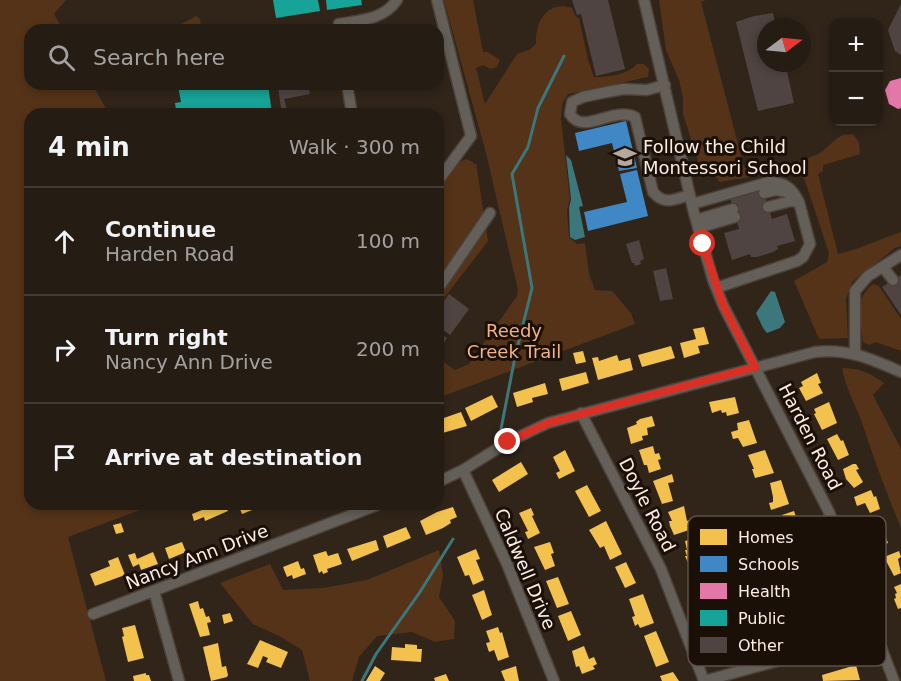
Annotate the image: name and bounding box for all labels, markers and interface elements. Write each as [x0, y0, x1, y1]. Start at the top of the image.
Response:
north arrow [757, 18, 811, 72]
map controls [829, 18, 883, 126]
button: + [829, 18, 883, 72]
search box [24, 24, 444, 90]
icon: search [45, 41, 78, 74]
text: Search here [93, 45, 225, 70]
button: − [829, 72, 883, 126]
text: 4 min [48, 132, 130, 162]
text: Walk · 300 m [289, 135, 420, 159]
place label: Follow the Child Montessori School [643, 136, 807, 178]
school or university icon: Follow the Child Montessori School [612, 144, 638, 170]
text: Continue [105, 217, 216, 242]
icon: ahead [48, 225, 81, 258]
text: 100 m [356, 229, 420, 253]
route start [689, 230, 715, 256]
text: Harden Road [105, 242, 234, 266]
park label: Reedy Creek Trail [467, 320, 561, 362]
text: Turn right [105, 325, 228, 350]
icon: right [48, 333, 81, 366]
text: 200 m [356, 337, 420, 361]
text: Nancy Ann Drive [105, 350, 273, 374]
street label: Harden Road [775, 380, 846, 493]
route end [494, 428, 520, 454]
icon: arrive [48, 441, 81, 474]
text: Arrive at destination [105, 445, 362, 470]
street label: Doyle Road [615, 454, 680, 555]
street label: Caldwell Drive [490, 505, 560, 633]
legend [688, 516, 886, 666]
street label: Nancy Ann Drive [123, 520, 271, 593]
text: Homes [738, 528, 794, 547]
text: Schools [738, 555, 799, 574]
text: Health [738, 582, 791, 601]
text: Public [738, 609, 785, 628]
text: Other [738, 636, 784, 655]

